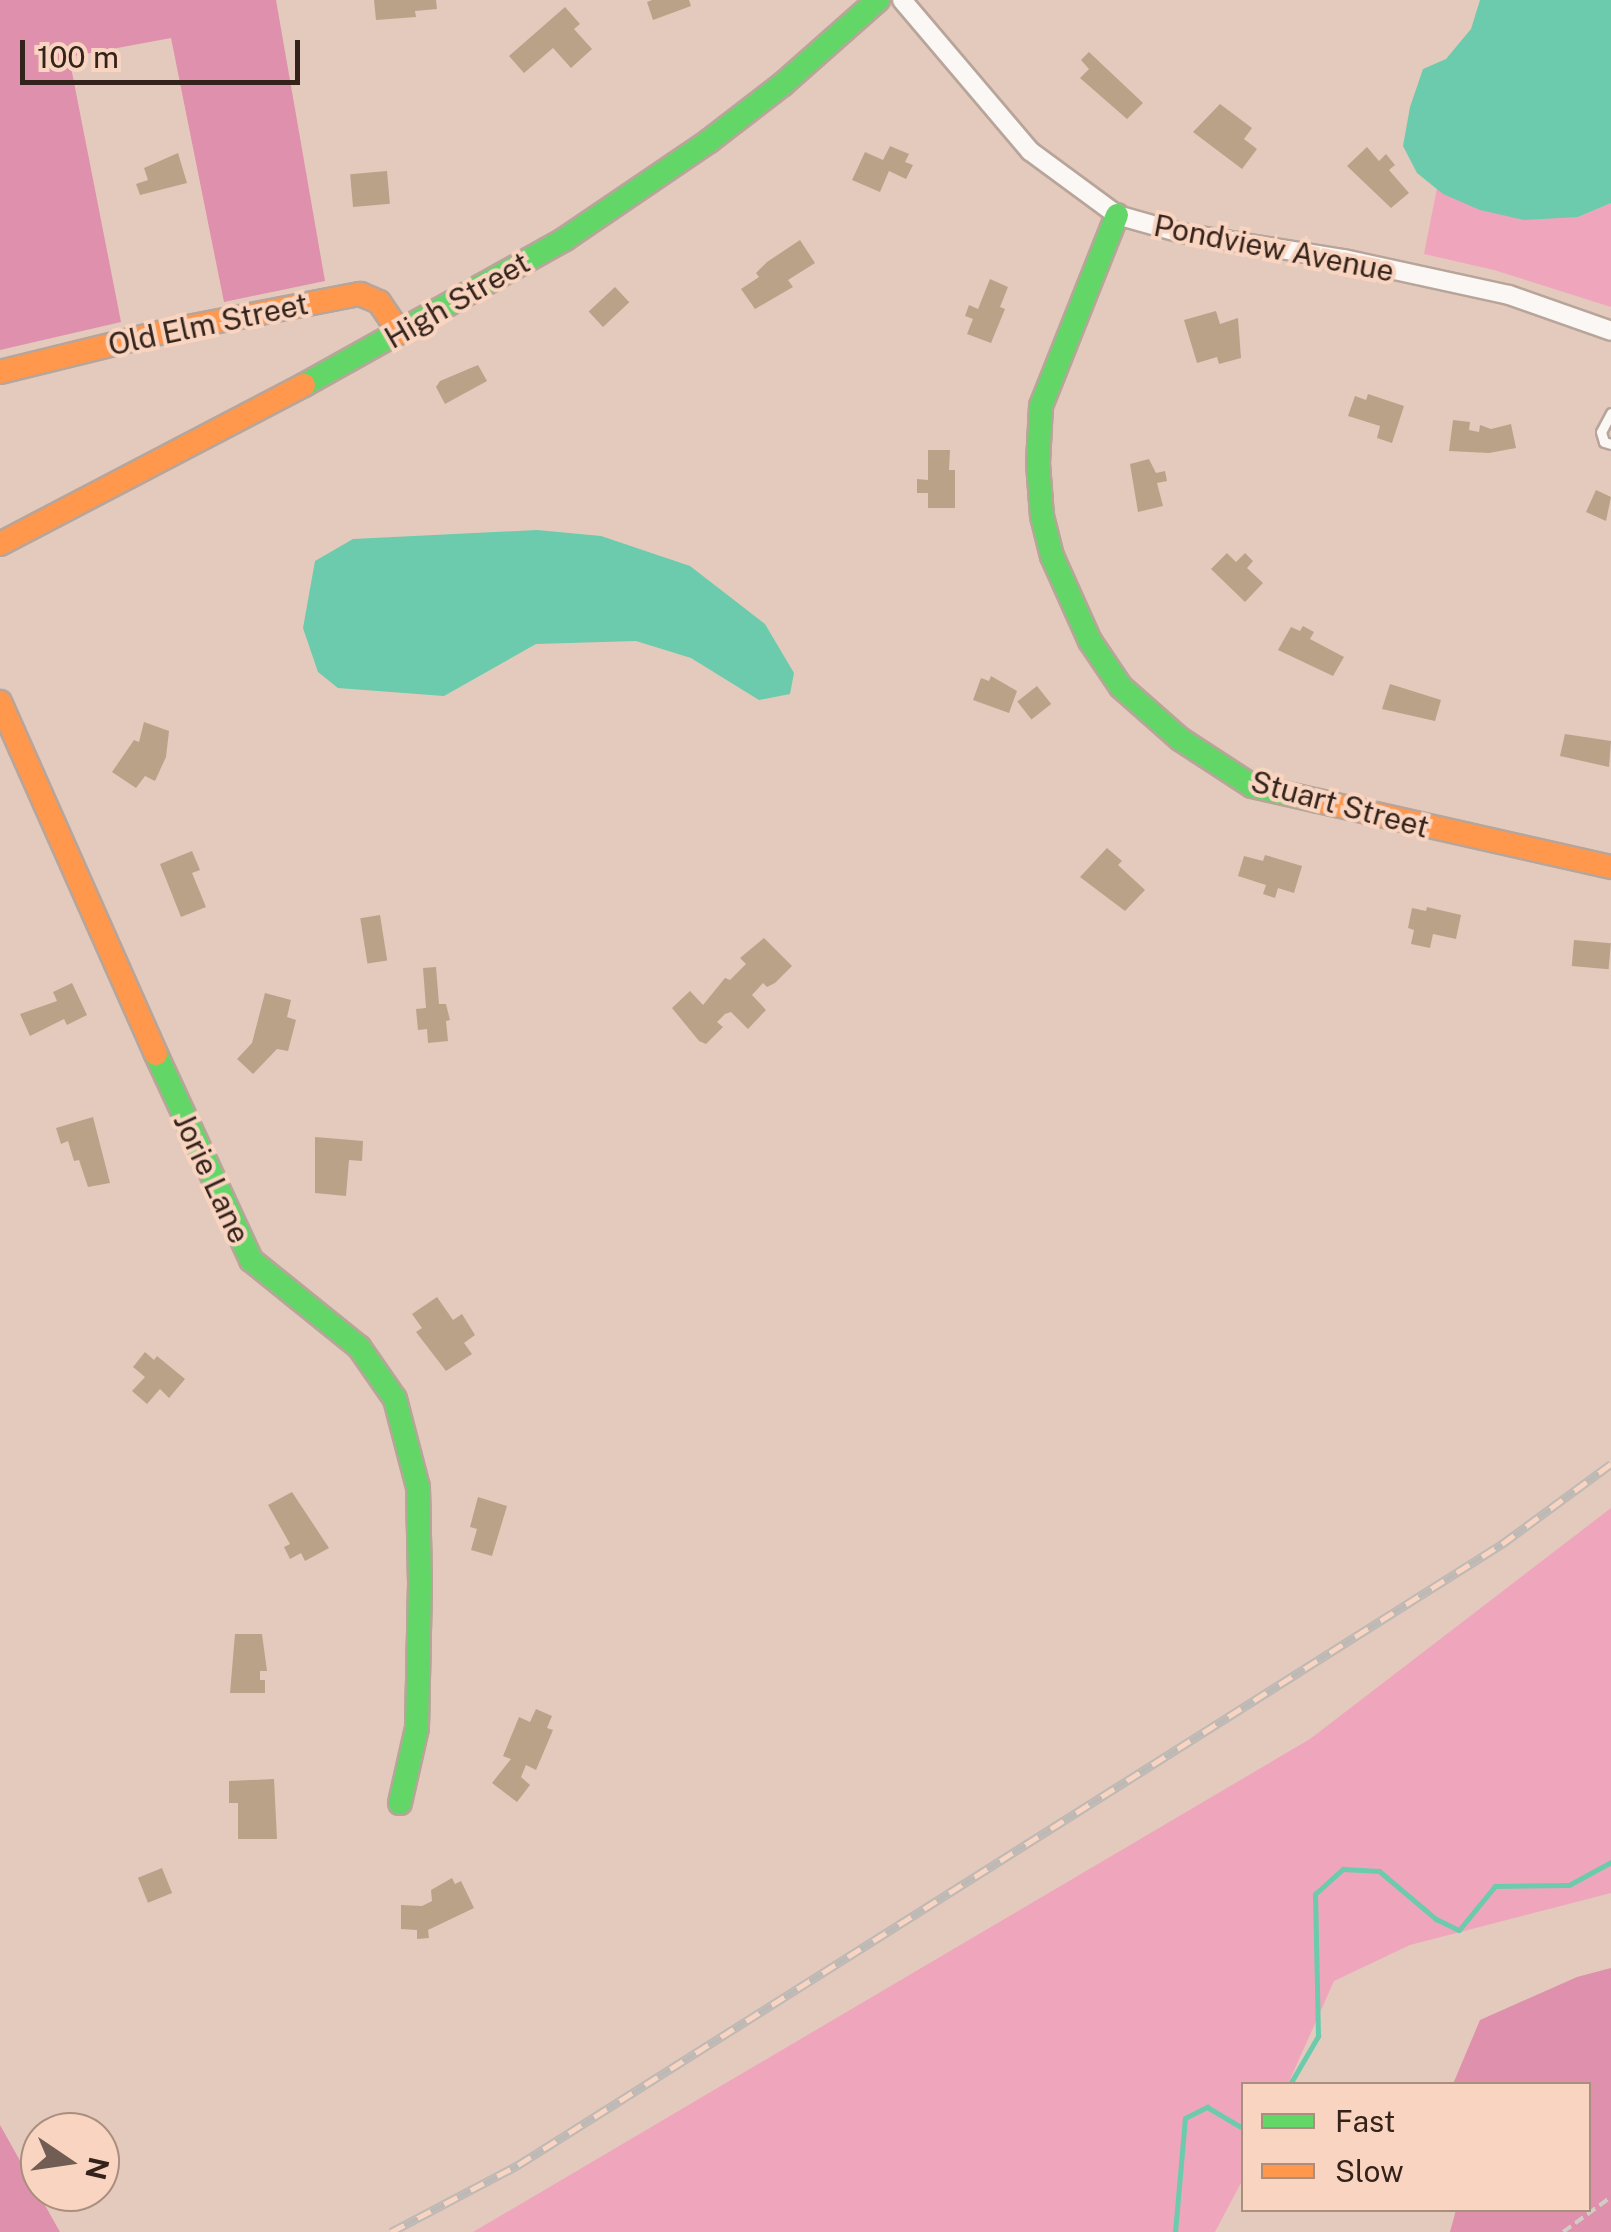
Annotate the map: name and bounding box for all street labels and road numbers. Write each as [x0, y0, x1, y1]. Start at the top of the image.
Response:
street label: Pondview Avenue [1151, 207, 1397, 289]
street label: High Street [378, 244, 536, 356]
street label: Old Elm Street [105, 285, 311, 363]
street label: Stuart Street [1247, 763, 1433, 845]
street label: Jorie Lane [166, 1107, 258, 1249]

